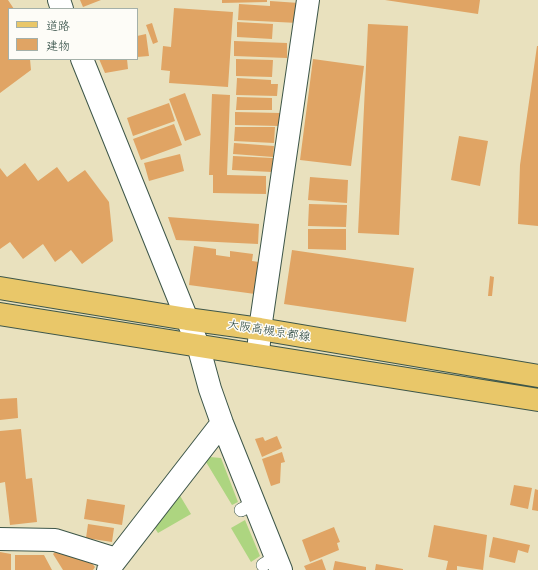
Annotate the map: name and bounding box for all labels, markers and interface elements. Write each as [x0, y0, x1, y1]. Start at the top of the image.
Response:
legend [8, 8, 138, 60]
text: 道路 [46, 19, 70, 33]
text: 建物 [46, 39, 70, 53]
street label: 大阪高槻京都線 [226, 317, 312, 345]

